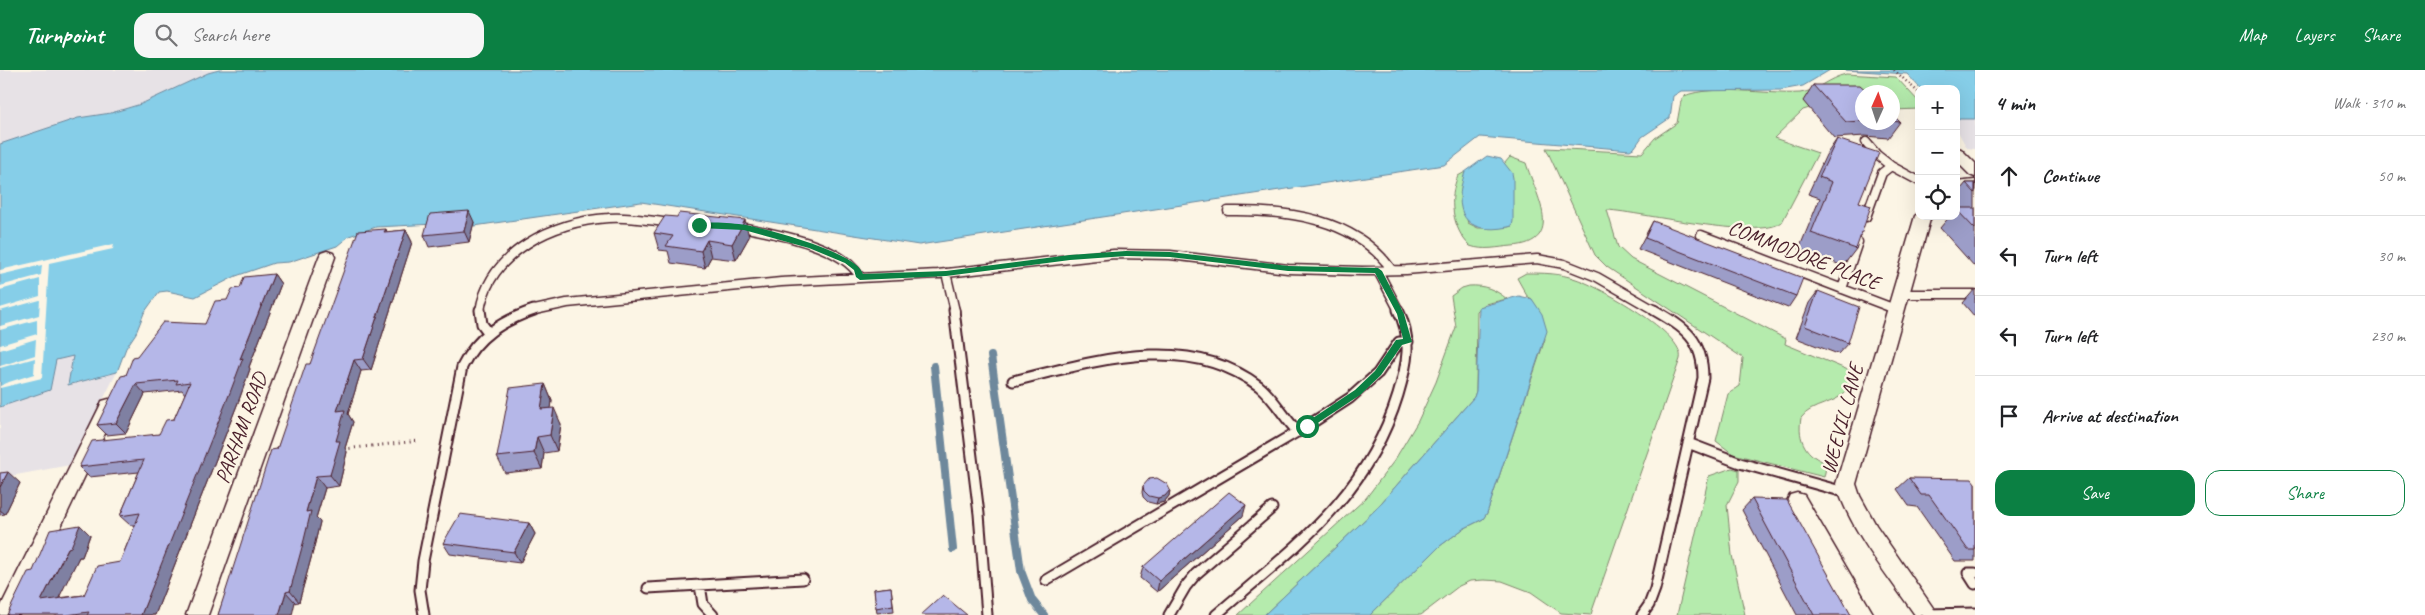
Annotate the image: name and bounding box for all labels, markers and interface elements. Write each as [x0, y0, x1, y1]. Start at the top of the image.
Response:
search box [134, 13, 484, 58]
text: Turnpoint [25, 20, 104, 50]
icon: search [152, 21, 180, 49]
text: Search here [192, 23, 269, 47]
text: Map [2239, 24, 2267, 46]
text: Layers [2295, 24, 2334, 46]
text: Share [2362, 24, 2400, 46]
north arrow [1855, 85, 1900, 130]
map controls [1915, 85, 1960, 220]
button: + [1915, 85, 1960, 130]
text: 4 min [1995, 90, 2035, 116]
text: Walk · 310 m [2333, 93, 2405, 113]
button: − [1915, 130, 1960, 175]
icon: ahead [1995, 162, 2023, 190]
text: Continue [2042, 164, 2099, 188]
text: 50 m [2378, 166, 2405, 186]
button: locate [1915, 175, 1960, 220]
route end [688, 214, 711, 237]
street label: COMMODORE PLACE [1725, 214, 1886, 297]
icon: left [1995, 242, 2023, 270]
text: Turn left [2042, 244, 2097, 268]
text: 30 m [2378, 246, 2405, 266]
icon: left [1995, 322, 2023, 350]
text: Turn left [2042, 324, 2097, 348]
text: 230 m [2371, 326, 2405, 346]
street label: WEEVIL LANE [1815, 359, 1870, 477]
street label: PARHAM ROAD [209, 367, 274, 487]
icon: arrive [1995, 402, 2023, 430]
text: Arrive at destination [2042, 404, 2178, 428]
route start [1296, 415, 1319, 438]
button: Save [1995, 470, 2195, 516]
button: Share [2205, 470, 2405, 516]

